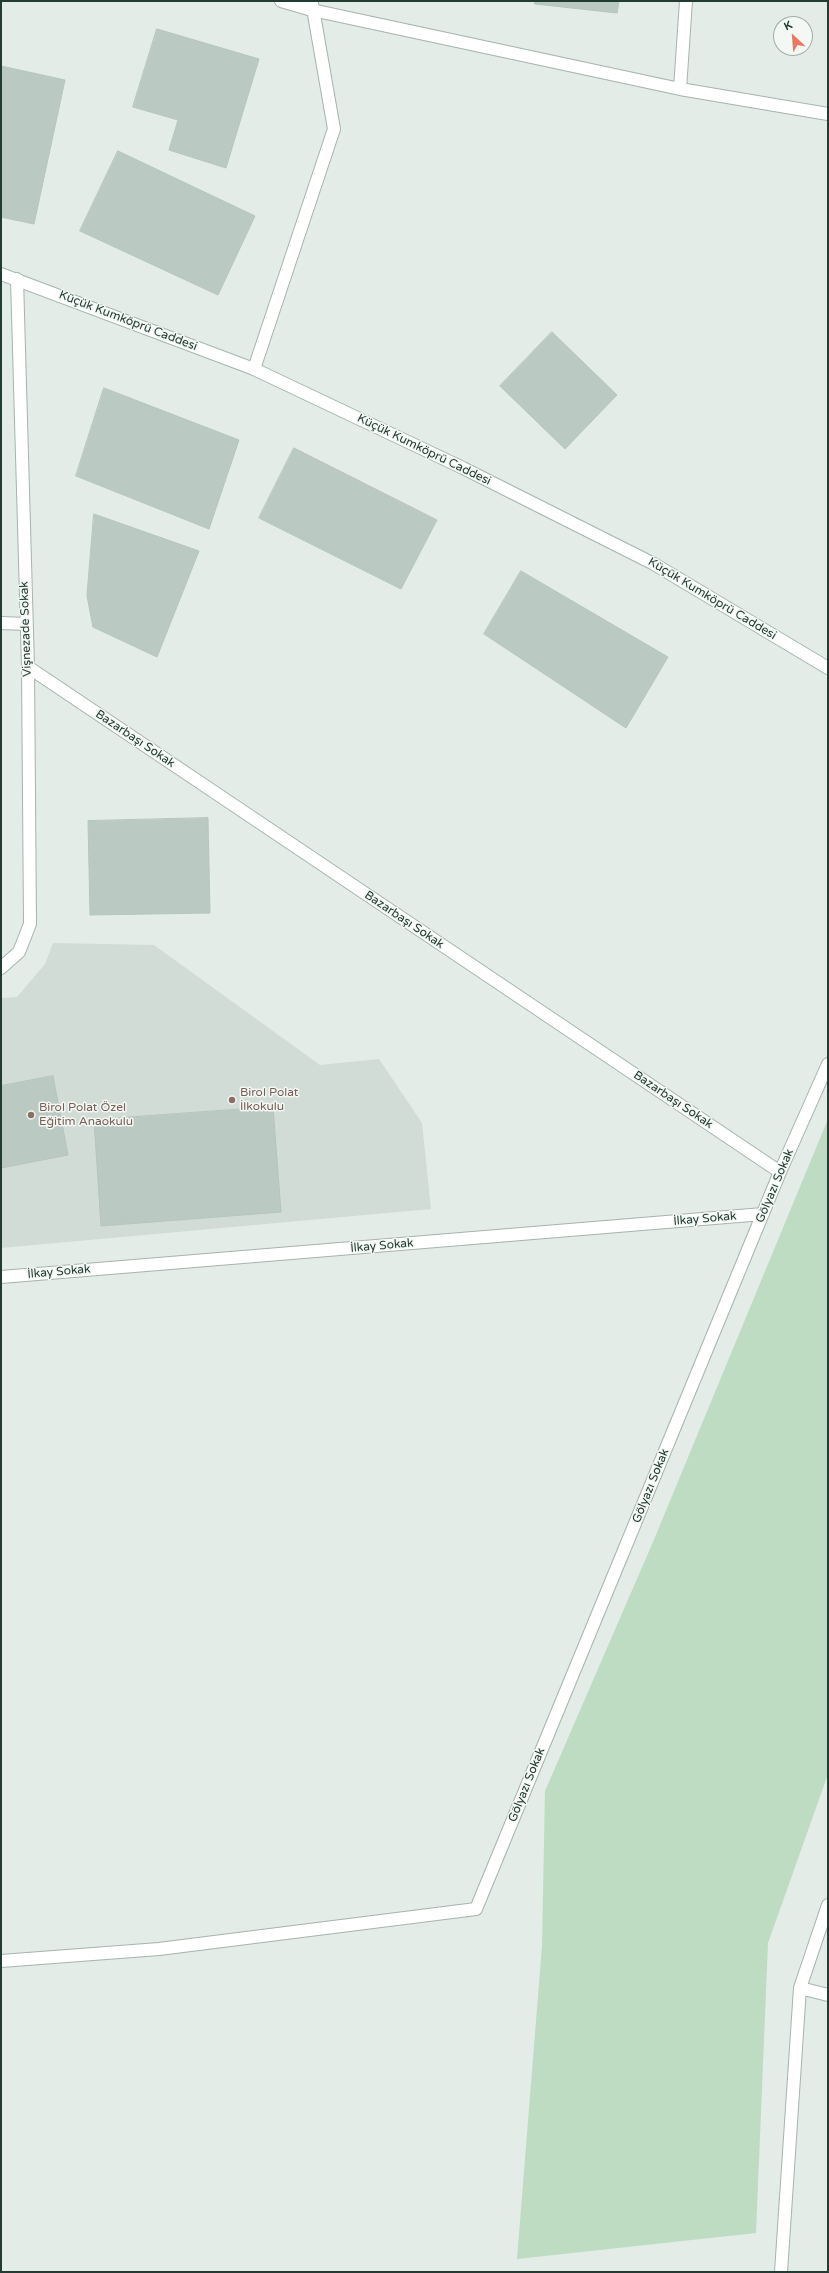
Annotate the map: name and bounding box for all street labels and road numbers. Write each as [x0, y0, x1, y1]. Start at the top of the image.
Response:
street label: Küçük Kumköprü Caddesi [57, 288, 199, 354]
street label: Küçük Kumköprü Caddesi [355, 411, 493, 489]
street label: Küçük Kumköprü Caddesi [645, 555, 779, 643]
street label: Vişnezade Sokak [17, 581, 35, 677]
street label: Bazarbaşı Sokak [92, 707, 178, 771]
street label: Bazarbaşı Sokak [361, 888, 447, 952]
street label: Bazarbaşı Sokak [630, 1068, 716, 1132]
street label: Gölyazı Sokak [753, 1147, 797, 1225]
street label: İlkay Sokak [673, 1209, 737, 1229]
street label: İlkay Sokak [350, 1236, 414, 1256]
street label: İlkay Sokak [27, 1262, 91, 1282]
street label: Gölyazı Sokak [630, 1447, 672, 1525]
street label: Gölyazı Sokak [506, 1746, 548, 1824]

